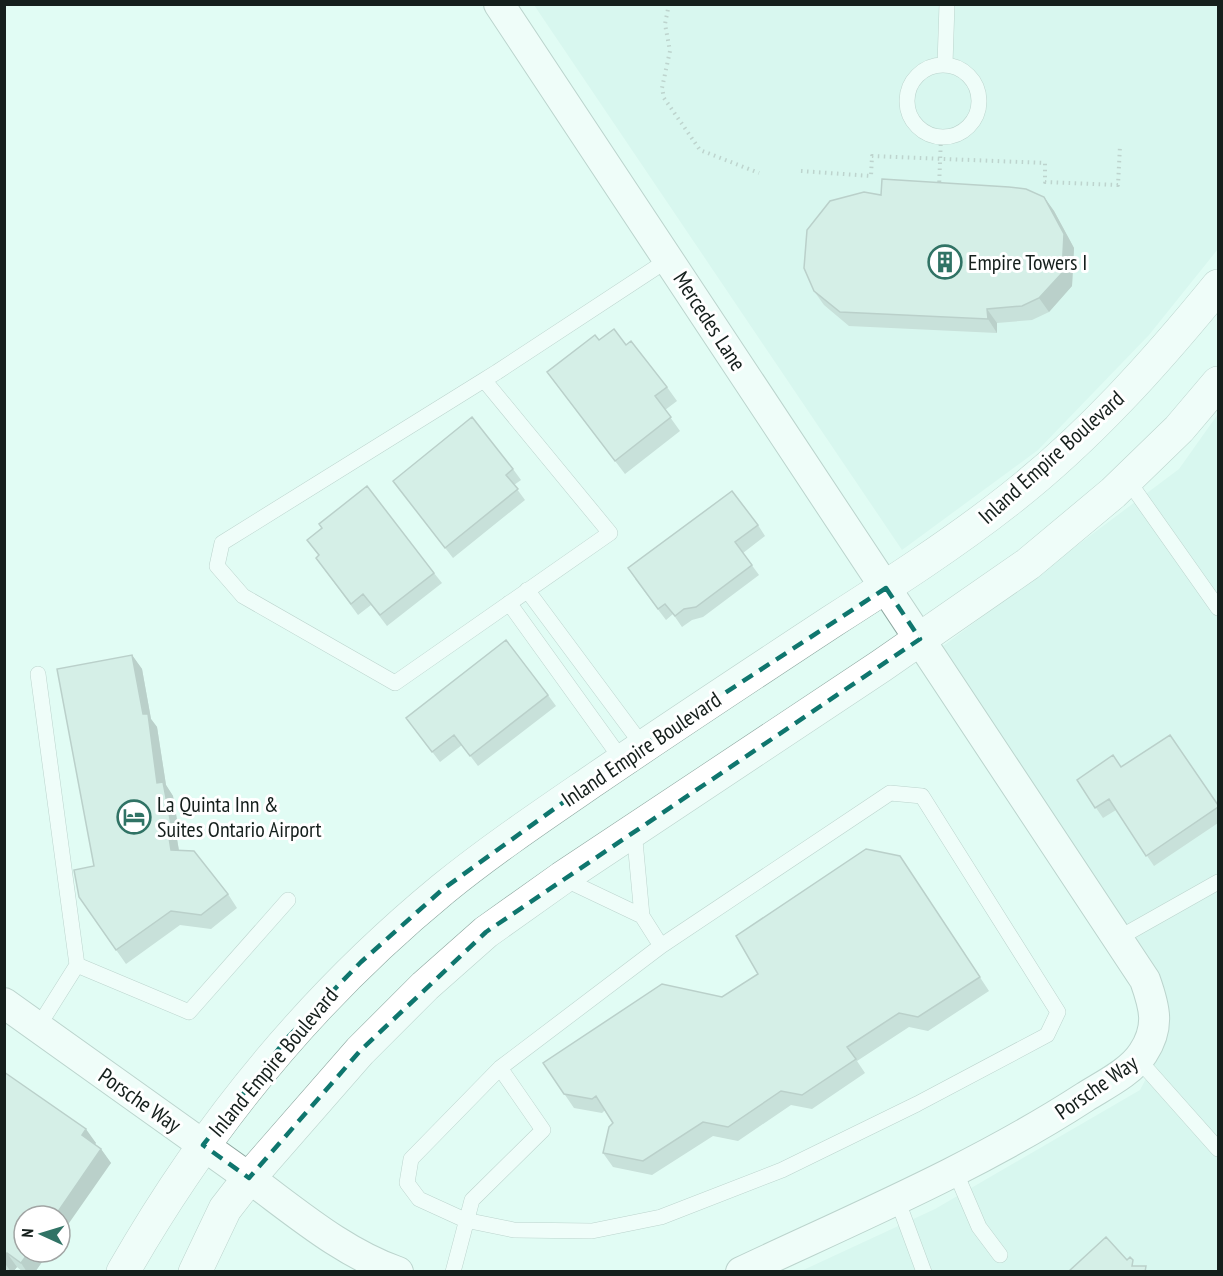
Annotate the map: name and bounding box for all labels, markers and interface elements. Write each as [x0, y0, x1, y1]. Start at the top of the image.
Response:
building icon: Empire Towers I [927, 244, 963, 280]
place label: Empire Towers I [968, 248, 1087, 276]
street label: Mercedes Lane [668, 266, 752, 376]
street label: Inland Empire Boulevard [972, 384, 1130, 530]
street label: Inland Empire Boulevard [556, 685, 726, 813]
place label: La Quinta Inn & Suites Ontario Airport [157, 790, 322, 843]
hotel icon: La Quinta Inn & Suites Ontario Airport [116, 799, 152, 835]
street label: Inland Empire Boulevard [202, 982, 344, 1142]
street label: Porsche Way [1049, 1048, 1143, 1126]
street label: Porsche Way [93, 1061, 187, 1139]
north arrow [12, 1204, 72, 1264]
text: N [17, 1228, 37, 1238]

